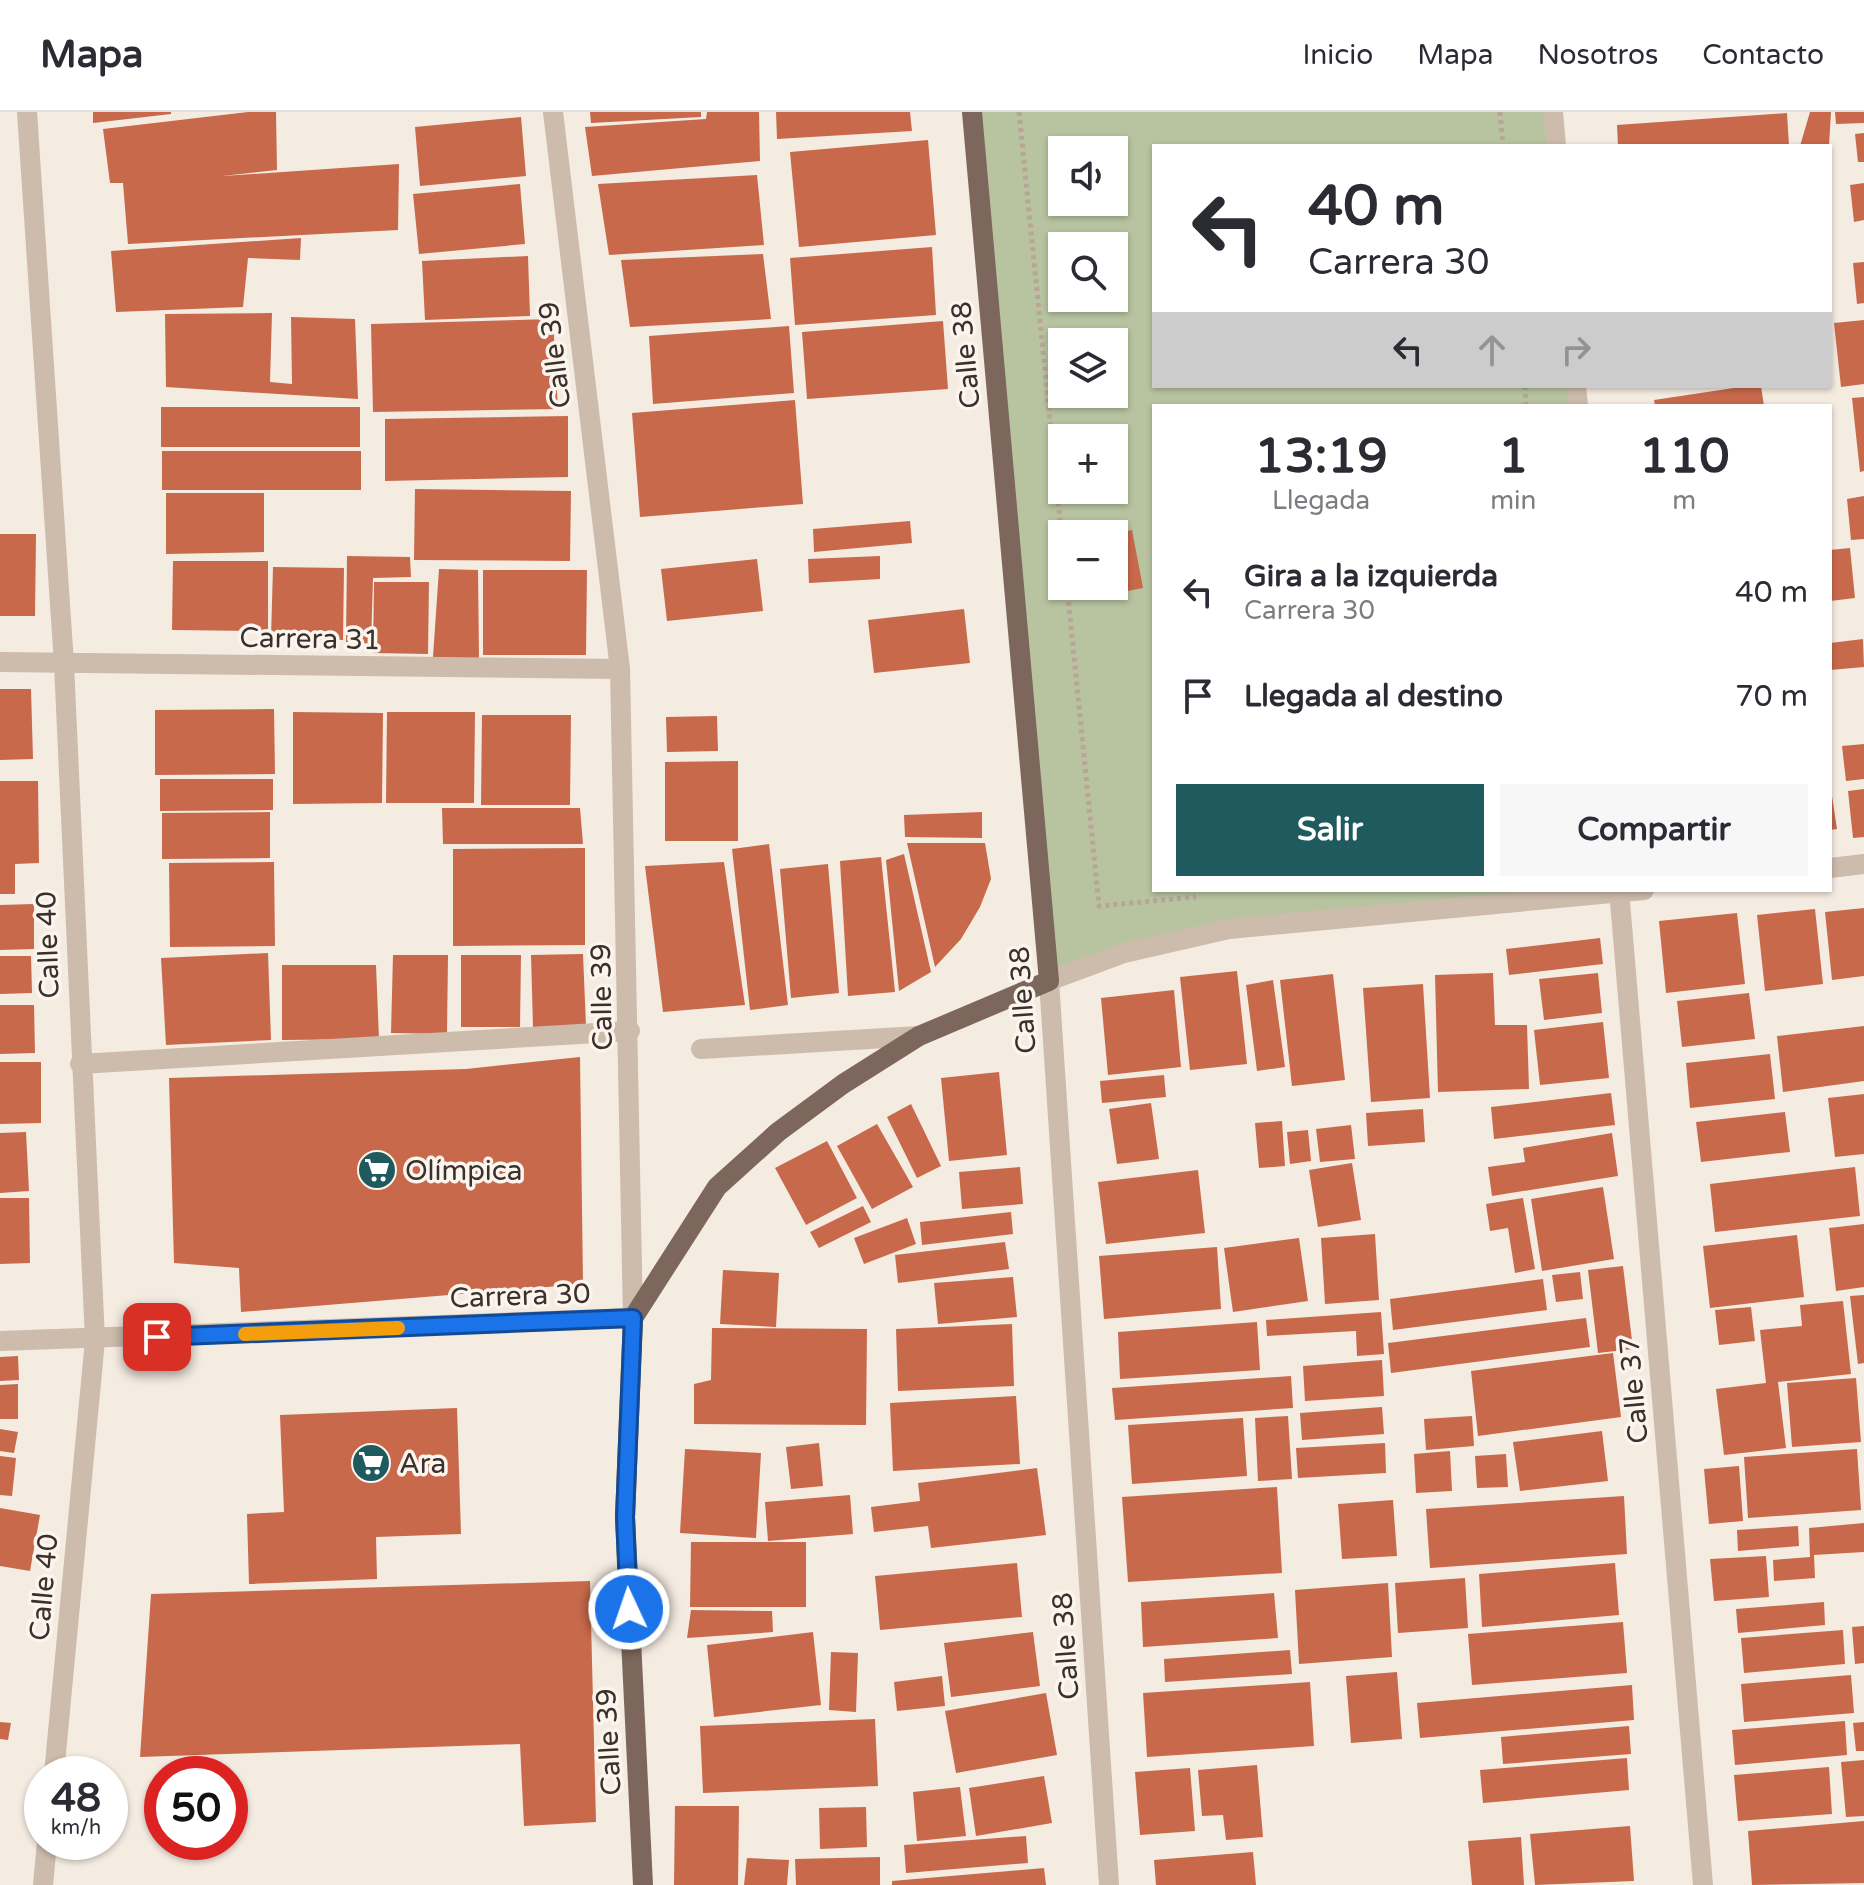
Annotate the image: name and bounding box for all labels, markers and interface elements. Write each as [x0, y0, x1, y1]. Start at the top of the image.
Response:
text: Mapa [40, 32, 143, 78]
text: Inicio [1303, 38, 1373, 72]
text: Mapa [1417, 38, 1493, 72]
text: Nosotros [1537, 38, 1658, 72]
text: Contacto [1702, 38, 1824, 72]
map controls [1048, 136, 1128, 600]
button: sound [1048, 136, 1128, 216]
text: 40 m [1308, 173, 1444, 240]
icon: left [1176, 176, 1280, 280]
button: search [1048, 232, 1128, 312]
text: Carrera 30 [1308, 241, 1489, 284]
street label: Calle 39 [532, 299, 578, 410]
street label: Calle 38 [944, 300, 988, 410]
button: layers [1048, 328, 1128, 408]
icon: left [1386, 328, 1430, 372]
icon: ahead [1470, 328, 1514, 372]
icon: right [1554, 328, 1598, 372]
button: + [1048, 424, 1128, 504]
text: 13:19 [1255, 428, 1388, 486]
text: 1 [1498, 428, 1528, 486]
text: 110 [1639, 428, 1729, 486]
text: Llegada [1272, 485, 1370, 516]
text: min [1490, 485, 1536, 516]
text: m [1672, 485, 1696, 516]
button: − [1048, 520, 1128, 600]
text: Gira a la izquierda [1244, 558, 1498, 595]
icon: left [1176, 570, 1220, 614]
text: 40 m [1735, 574, 1808, 611]
text: Carrera 30 [1244, 595, 1375, 626]
street label: Carrera 31 [239, 621, 381, 657]
icon: arrive [1176, 674, 1220, 718]
text: Llegada al destino [1244, 678, 1503, 715]
text: 70 m [1735, 678, 1808, 715]
button: Salir [1176, 784, 1484, 876]
button: Compartir [1500, 784, 1808, 876]
street label: Calle 40 [29, 891, 67, 999]
street label: Calle 39 [584, 943, 620, 1051]
street label: Calle 38 [1002, 945, 1044, 1055]
supermarket icon: Olímpica [356, 1149, 398, 1191]
place label: Olímpica [405, 1154, 522, 1188]
street label: Carrera 30 [449, 1277, 591, 1315]
pin [123, 1303, 191, 1371]
icon: arrive [135, 1315, 179, 1359]
street label: Calle 37 [1612, 1335, 1656, 1445]
supermarket icon: Ara [350, 1442, 392, 1484]
place label: Ara [399, 1447, 446, 1481]
street label: Calle 40 [22, 1532, 66, 1642]
position arrow [587, 1567, 671, 1651]
street label: Calle 38 [1045, 1591, 1087, 1701]
street label: Calle 39 [589, 1687, 629, 1796]
speed limit sign: 50 [144, 1756, 248, 1860]
text: 48 [51, 1774, 101, 1822]
text: km/h [51, 1816, 101, 1840]

